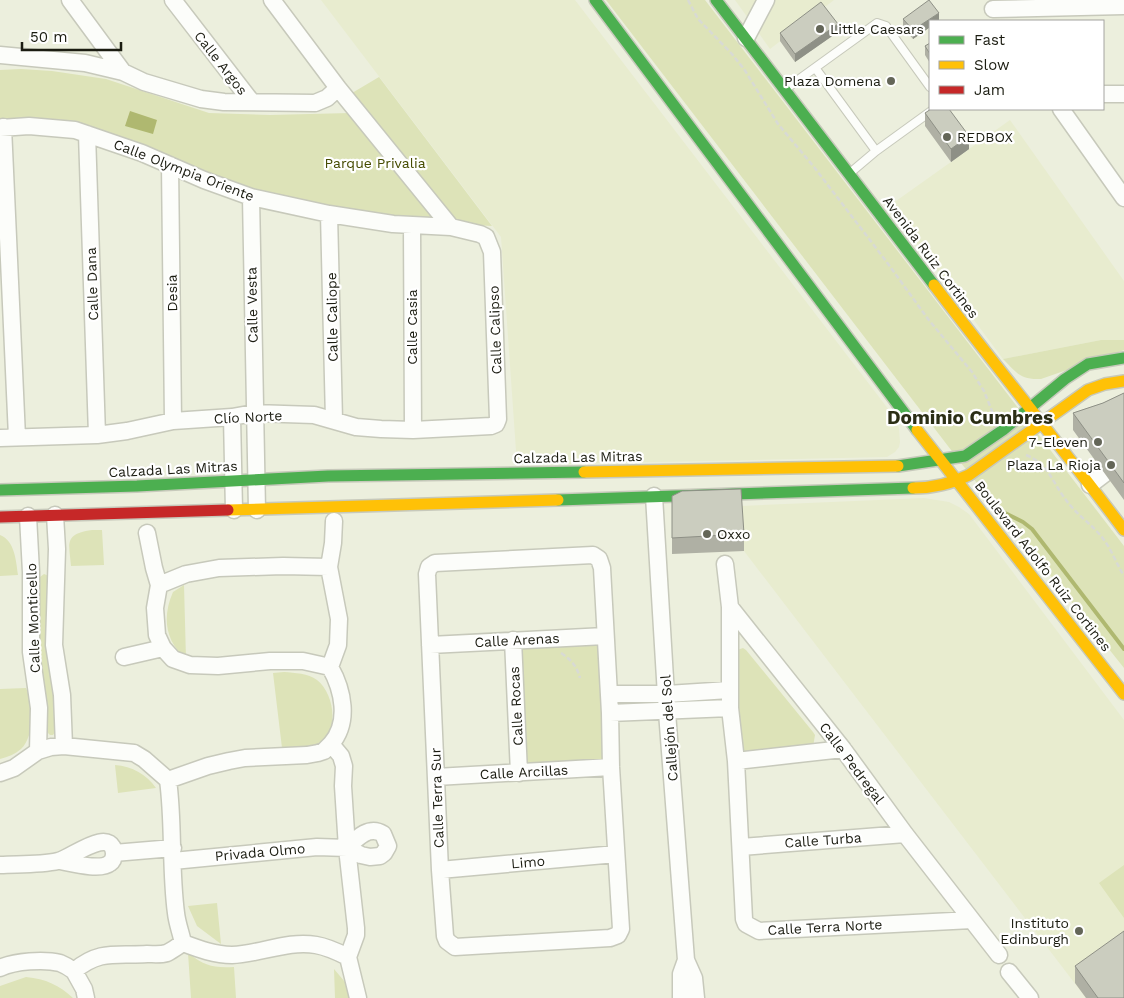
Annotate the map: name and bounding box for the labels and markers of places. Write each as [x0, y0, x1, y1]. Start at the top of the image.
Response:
place label: Little Caesars [830, 21, 924, 37]
marker: Little Caesars [814, 23, 826, 35]
place label: Plaza Domena [784, 73, 881, 89]
marker: Plaza Domena [885, 75, 897, 87]
place label: REDBOX [957, 129, 1013, 145]
marker: REDBOX [941, 131, 953, 143]
place label: 7-Eleven [1029, 434, 1088, 450]
marker: 7-Eleven [1092, 436, 1104, 448]
place label: Plaza La Rioja [1007, 457, 1101, 473]
marker: Plaza La Rioja [1105, 459, 1117, 471]
place label: Oxxo [717, 526, 750, 542]
marker: Oxxo [701, 528, 713, 540]
place label: Instituto Edinburgh [1000, 915, 1069, 947]
marker: Instituto Edinburgh [1073, 925, 1085, 937]

